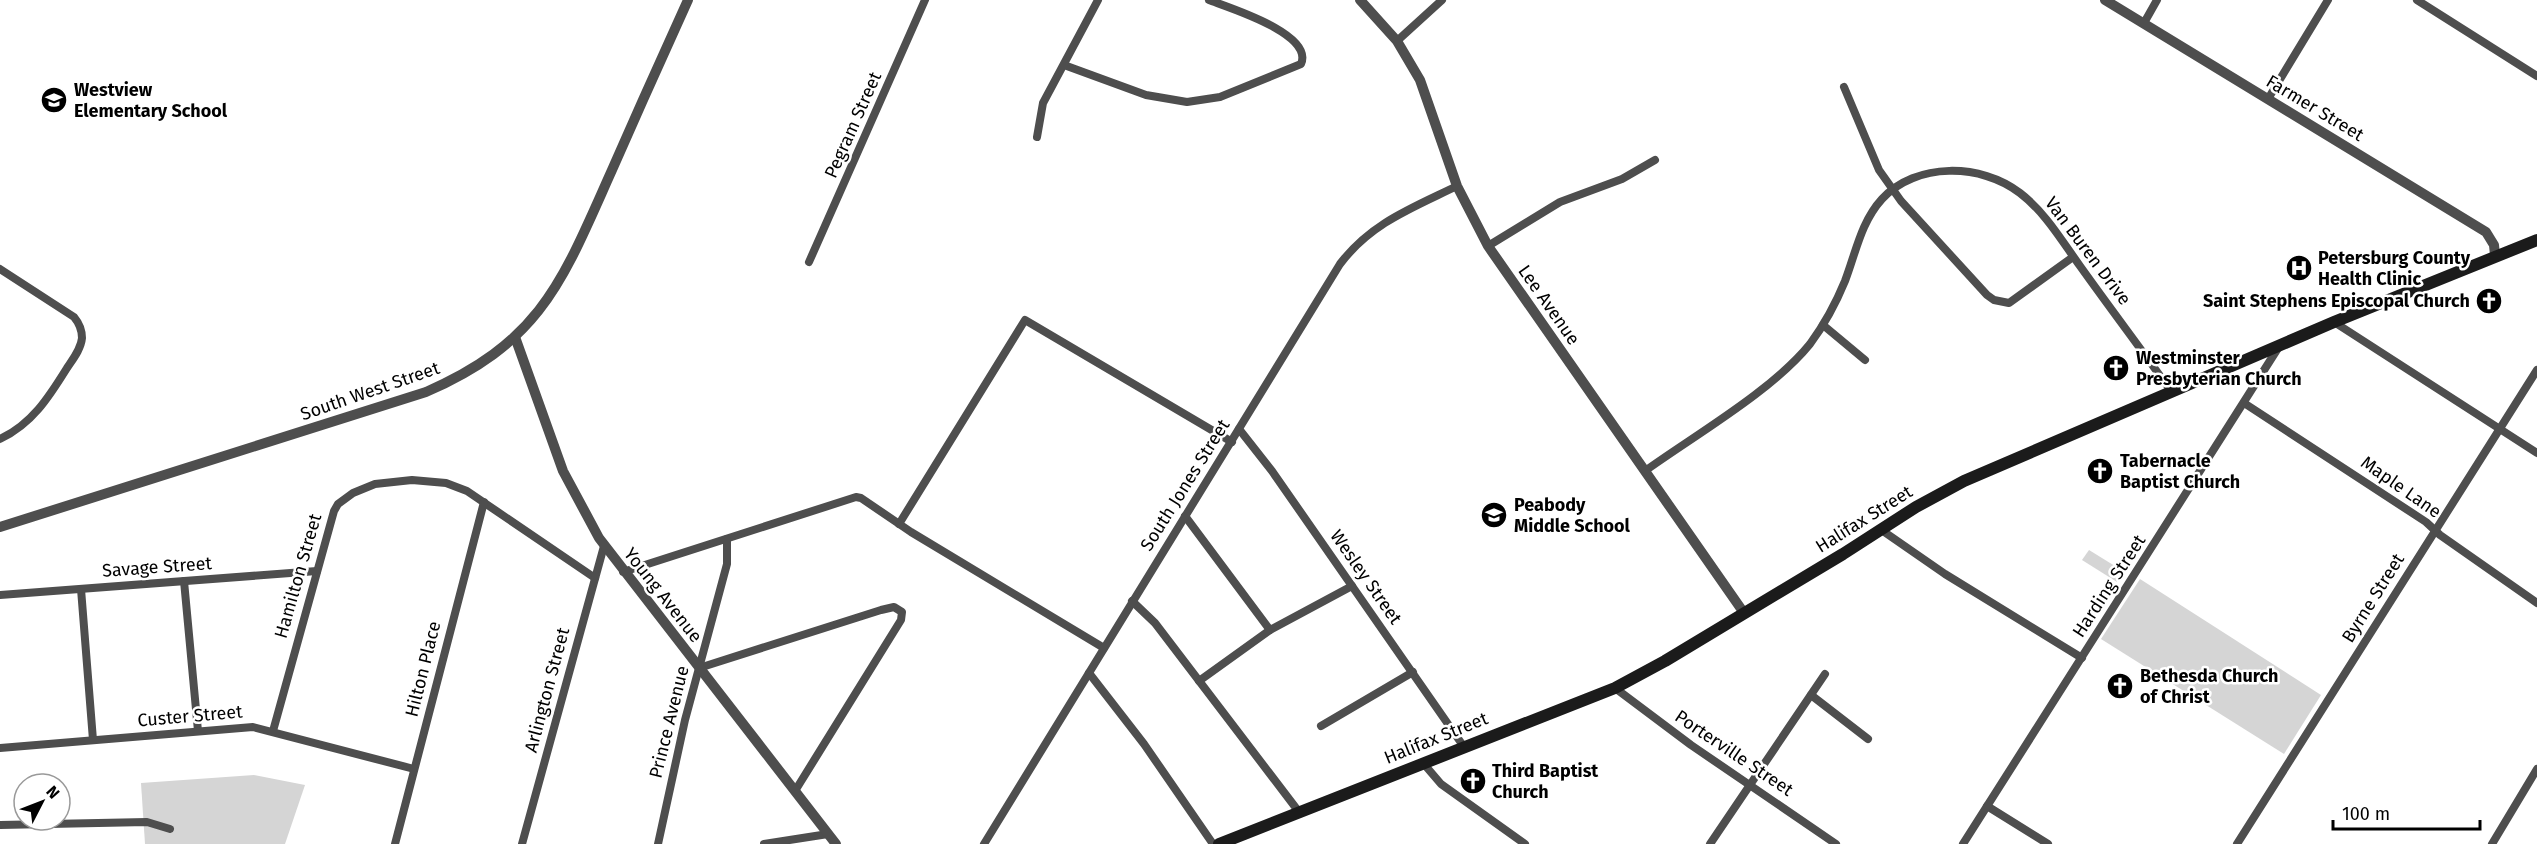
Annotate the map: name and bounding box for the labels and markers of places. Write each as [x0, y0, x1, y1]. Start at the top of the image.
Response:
place label: Westview Elementary School [74, 79, 228, 122]
school or university icon: Westview Elementary School [39, 85, 69, 115]
place label: Petersburg County Health Clinic [2318, 247, 2471, 290]
hospital icon: Petersburg County Health Clinic [2284, 253, 2314, 283]
church icon: Saint Stephens Episcopal Church [2474, 286, 2504, 316]
place label: Saint Stephens Episcopal Church [2203, 290, 2470, 312]
place label: Westminster Presbyterian Church [2136, 347, 2302, 390]
church icon: Westminster Presbyterian Church [2101, 353, 2131, 383]
place label: Tabernacle Baptist Church [2120, 450, 2240, 493]
church icon: Tabernacle Baptist Church [2085, 456, 2115, 486]
place label: Peabody Middle School [1514, 494, 1631, 537]
school or university icon: Peabody Middle School [1479, 500, 1509, 530]
place label: Bethesda Church of Christ [2140, 665, 2278, 708]
church icon: Bethesda Church of Christ [2105, 671, 2135, 701]
place label: Third Baptist Church [1492, 760, 1599, 803]
church icon: Third Baptist Church [1458, 766, 1488, 796]

